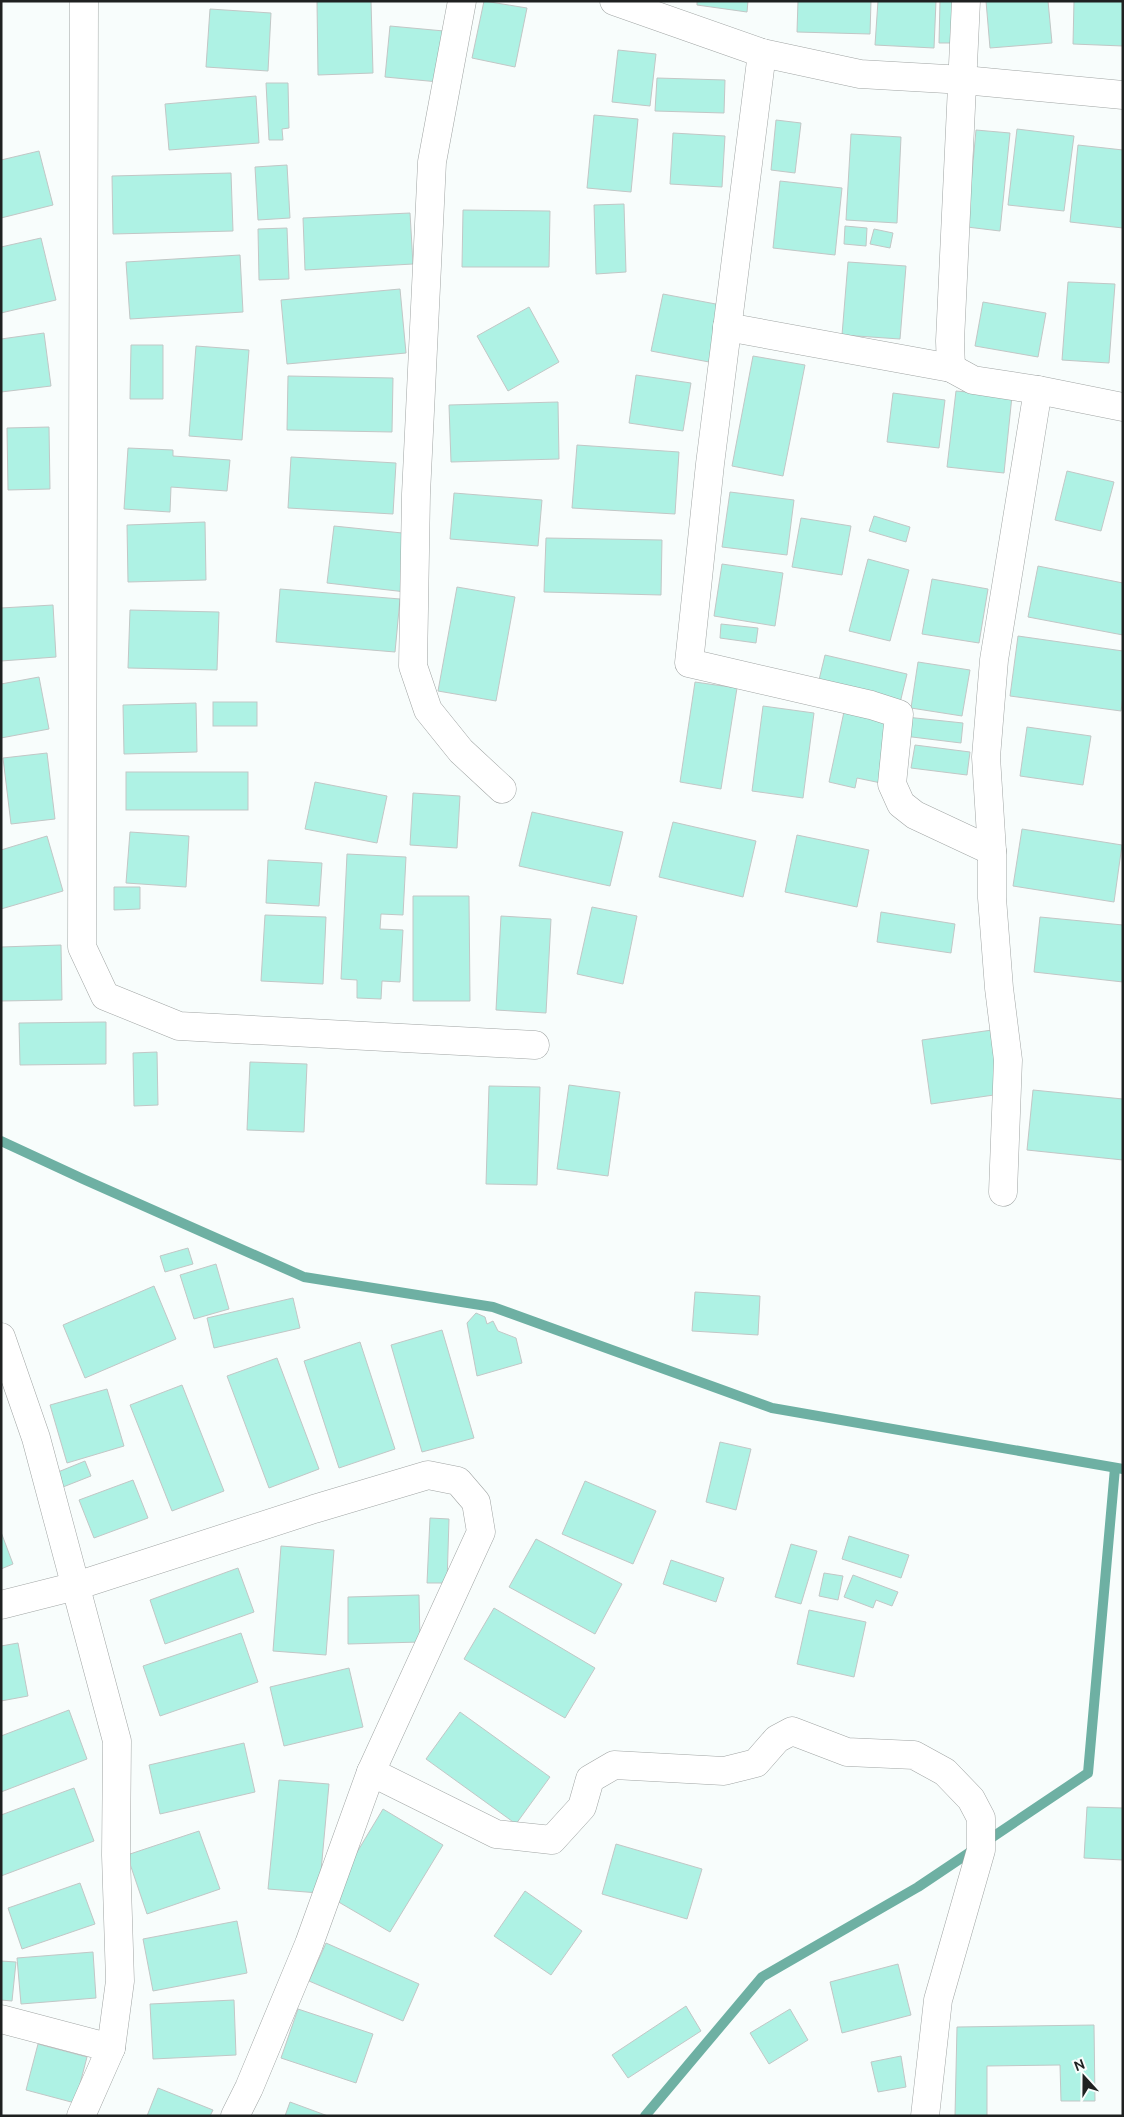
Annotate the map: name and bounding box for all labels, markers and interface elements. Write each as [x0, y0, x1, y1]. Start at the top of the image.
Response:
north arrow [1059, 2052, 1109, 2102]
text: N [1072, 2056, 1087, 2074]

